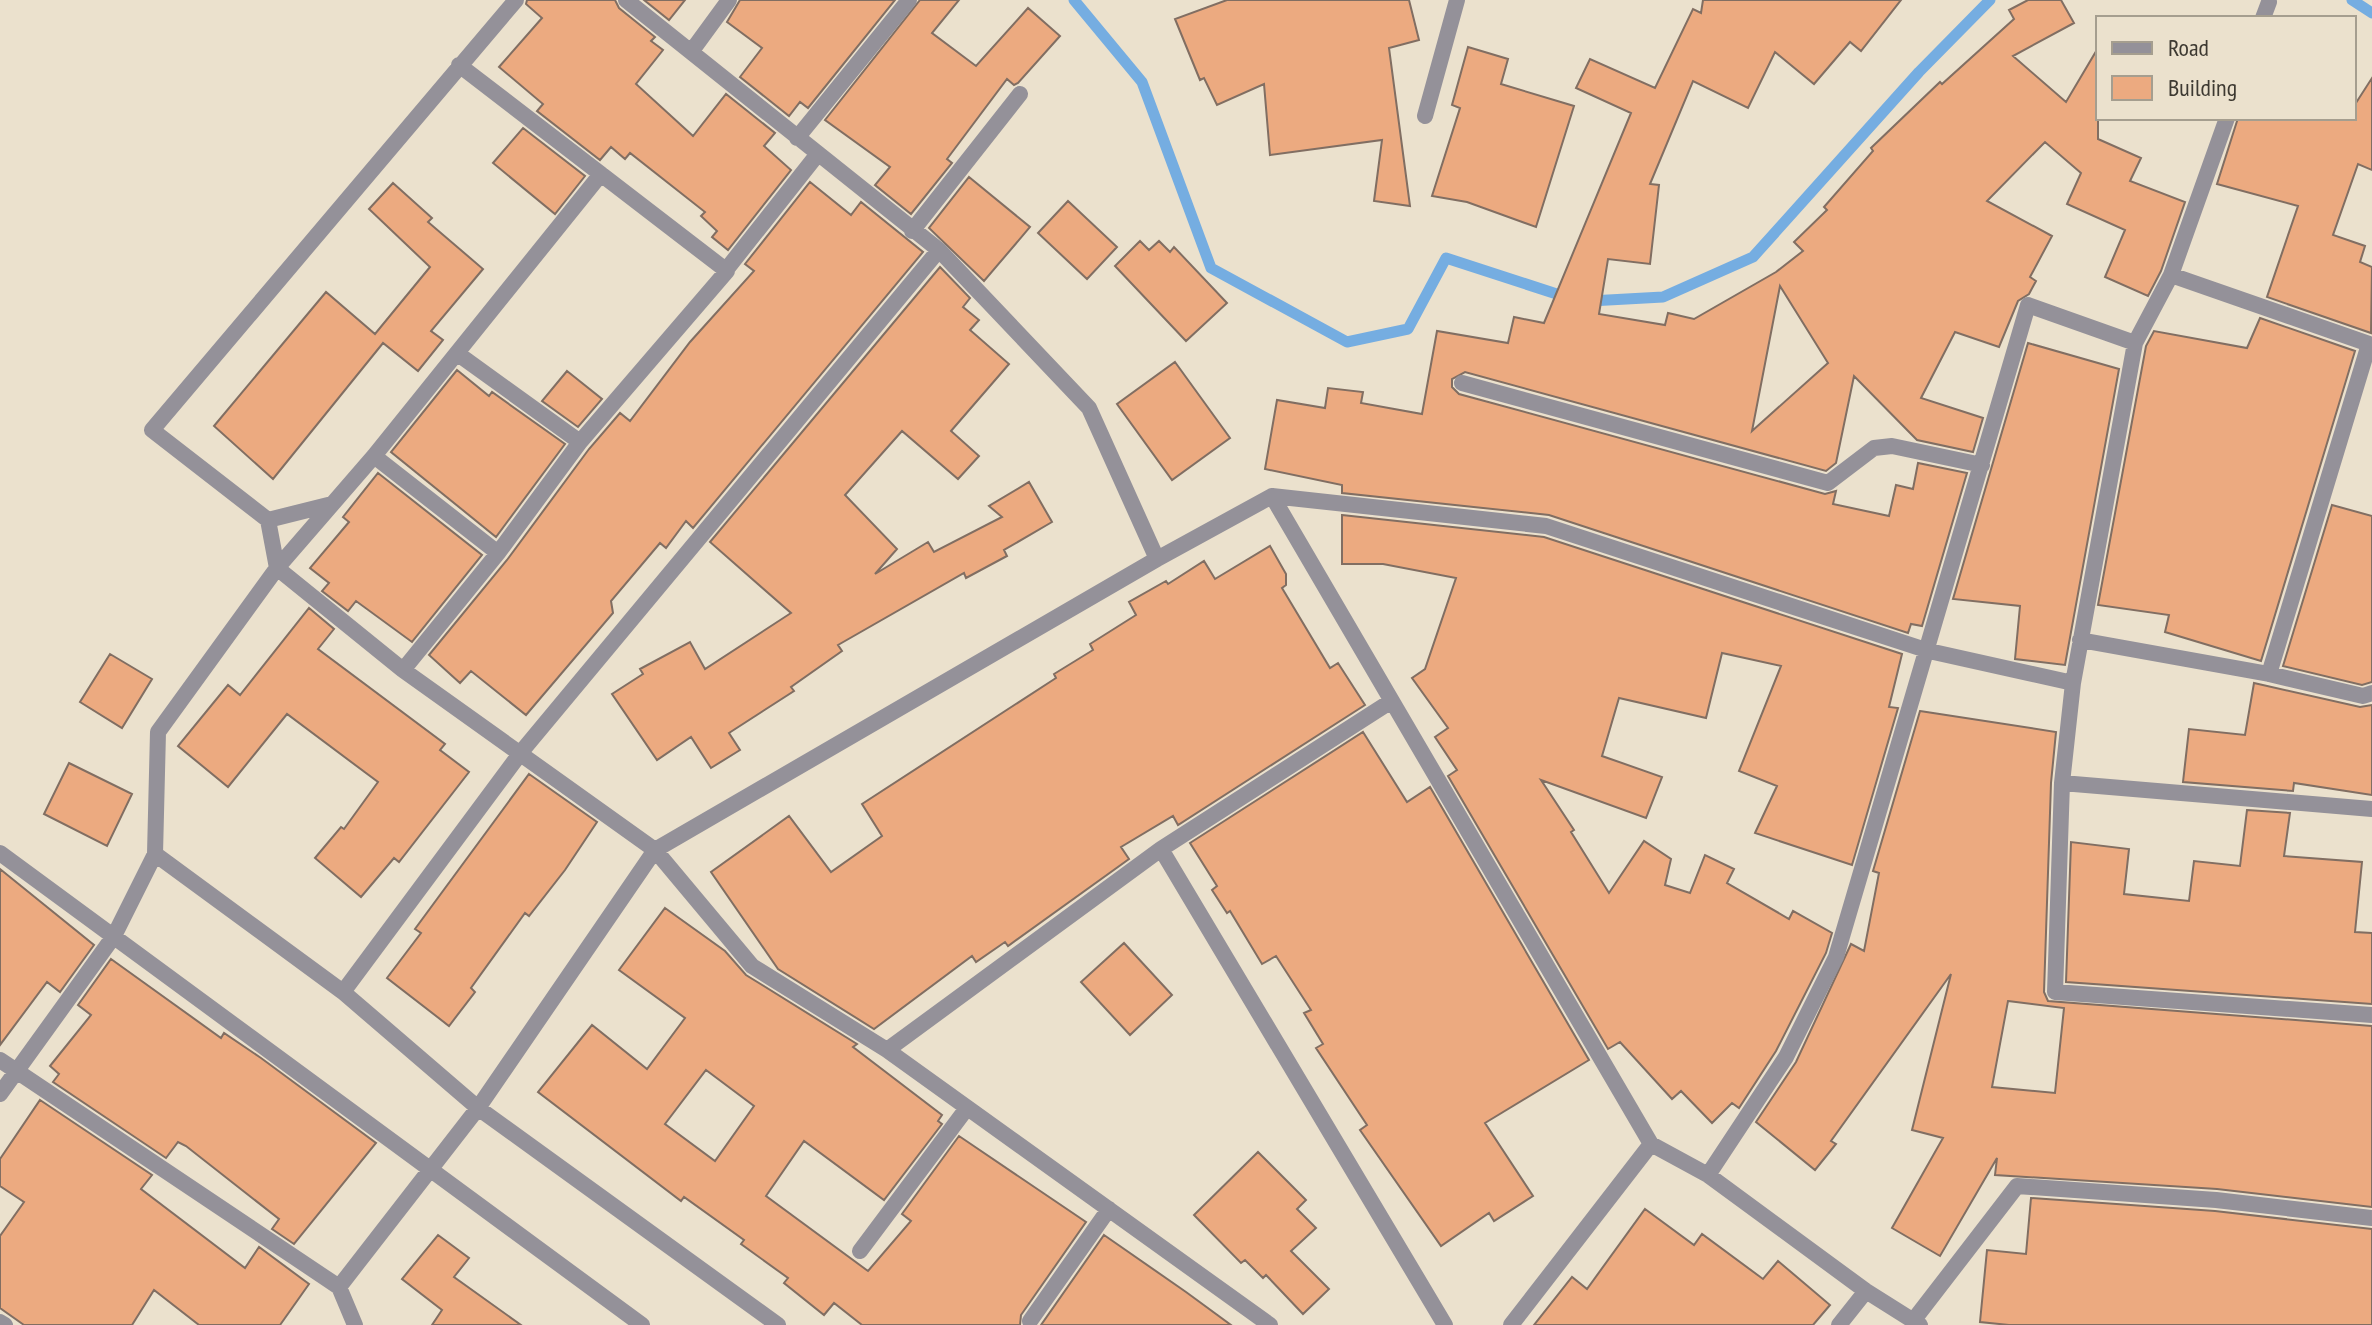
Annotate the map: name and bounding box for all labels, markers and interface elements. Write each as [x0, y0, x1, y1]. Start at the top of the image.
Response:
legend [2096, 16, 2356, 120]
text: Road [2168, 32, 2209, 63]
text: Building [2168, 72, 2237, 103]

